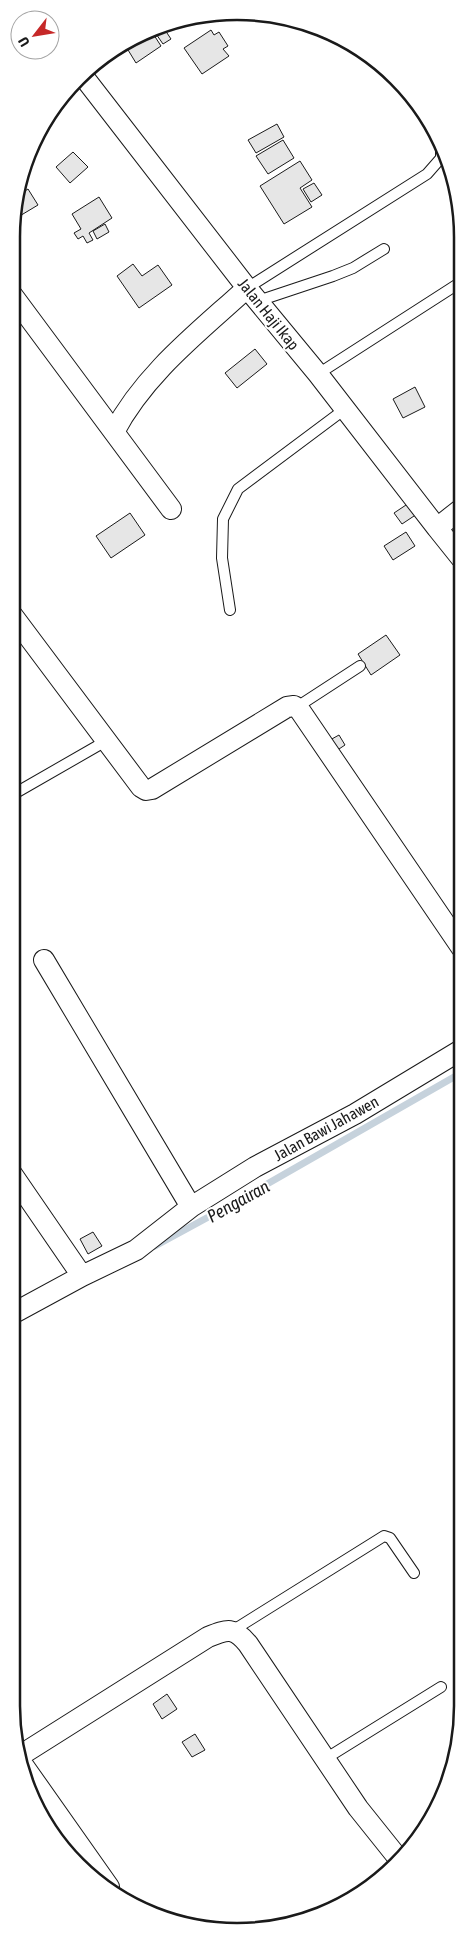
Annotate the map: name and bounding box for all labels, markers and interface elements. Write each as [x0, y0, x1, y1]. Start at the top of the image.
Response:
north arrow [10, 10, 60, 60]
text: U [15, 34, 33, 49]
street label: Jalan Haji Ikap [234, 275, 303, 354]
street label: Jalan Bawi Jahawen [271, 1092, 381, 1164]
water label: Pengairan [203, 1175, 273, 1227]

